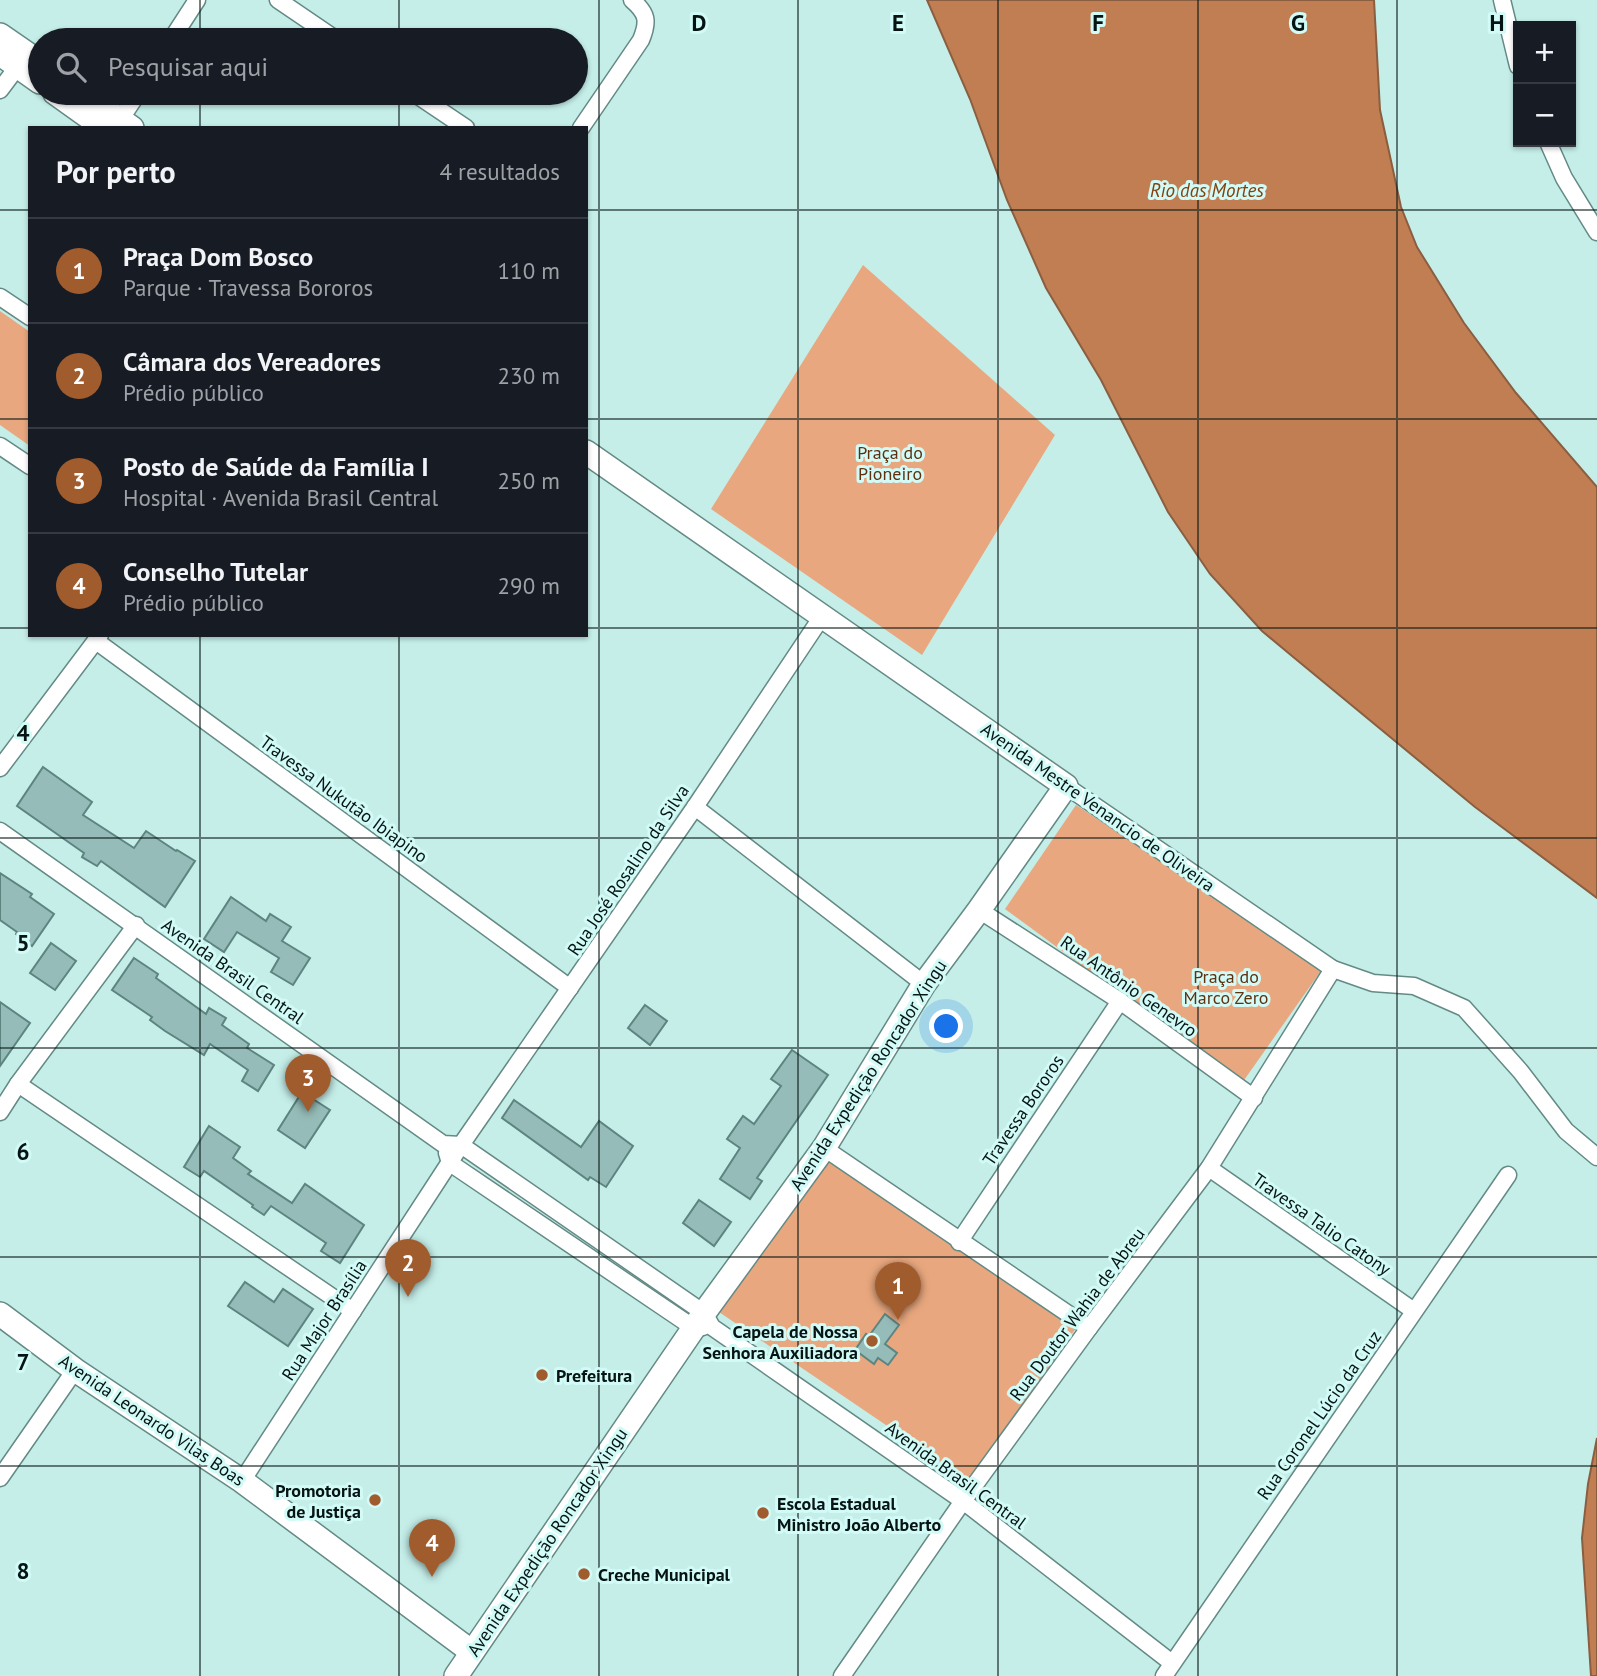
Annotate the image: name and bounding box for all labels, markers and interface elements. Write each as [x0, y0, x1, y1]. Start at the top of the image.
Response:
text: D [692, 8, 706, 37]
text: E [892, 8, 904, 37]
text: F [1092, 8, 1104, 37]
text: G [1291, 8, 1305, 37]
text: H [1490, 8, 1504, 37]
map controls [1513, 21, 1576, 147]
button: + [1513, 21, 1576, 84]
search box [28, 28, 588, 105]
icon: search [52, 48, 90, 86]
text: Pesquisar aqui [108, 50, 268, 83]
button: − [1513, 84, 1576, 147]
text: Por perto [56, 152, 176, 191]
text: 4 resultados [439, 157, 560, 186]
water label: Rio das Mortes [1150, 178, 1264, 202]
text: Praça Dom Bosco [123, 240, 313, 273]
text: 1 [72, 256, 86, 285]
text: 110 m [498, 256, 560, 285]
text: Parque · Travessa Bororos [123, 273, 373, 302]
text: Câmara dos Vereadores [123, 345, 381, 378]
text: 2 [72, 361, 86, 390]
text: 230 m [498, 361, 560, 390]
text: Prédio público [123, 378, 264, 407]
park label: Praça do Pioneiro [857, 441, 923, 485]
text: Posto de Saúde da Família I [123, 450, 429, 483]
text: 3 [72, 466, 86, 495]
text: 250 m [498, 466, 560, 495]
text: Hospital · Avenida Brasil Central [123, 483, 438, 512]
text: Conselho Tutelar [123, 555, 308, 588]
text: 4 [72, 571, 86, 600]
text: 290 m [498, 571, 560, 600]
text: Prédio público [123, 588, 264, 617]
street label: Avenida Mestre Venancio de Oliveira [977, 717, 1219, 897]
text: 4 [16, 718, 30, 747]
street label: Travessa Nukutão Ibiapino [256, 730, 432, 868]
street label: Rua José Rosalino da Silva [562, 780, 694, 960]
street label: Avenida Brasil Central [157, 913, 309, 1029]
text: 5 [16, 928, 30, 957]
street label: Rua Antônio Genevro [1056, 930, 1202, 1042]
street label: Avenida Expedição Roncador Xingu [785, 955, 951, 1195]
park label: Praça do Marco Zero [1184, 965, 1268, 1009]
your location [929, 1009, 963, 1043]
street label: Travessa Bororos [977, 1050, 1069, 1170]
pin: 3 [285, 1054, 331, 1112]
text: 6 [16, 1137, 30, 1166]
street label: Travessa Talio Catony [1248, 1168, 1396, 1281]
street label: Rua Doutor Wahia de Abreu [1004, 1223, 1150, 1405]
pin: 2 [385, 1239, 431, 1297]
street label: Rua Major Brasília [276, 1255, 372, 1385]
pin: 1 [875, 1262, 921, 1320]
place label: Capela de Nossa Senhora Auxiliadora [702, 1320, 858, 1364]
street label: Rua Coronel Lúcio da Cruz [1252, 1326, 1386, 1504]
marker: Capela de Nossa Senhora Auxiliadora [864, 1333, 880, 1349]
text: 7 [16, 1347, 30, 1376]
street label: Avenida Leonardo Vilas Boas [55, 1349, 249, 1491]
place label: Prefeitura [556, 1364, 632, 1387]
marker: Prefeitura [534, 1367, 550, 1383]
street label: Avenida Brasil Central [881, 1416, 1032, 1534]
street label: Avenida Expedição Roncador Xingu [462, 1423, 632, 1661]
place label: Promotoria de Justiça [275, 1479, 361, 1523]
marker: Promotoria de Justiça [367, 1492, 383, 1508]
place label: Escola Estadual Ministro João Alberto [777, 1492, 941, 1536]
marker: Escola Estadual Ministro João Alberto [755, 1505, 771, 1521]
pin: 4 [409, 1519, 455, 1577]
text: 8 [16, 1556, 30, 1585]
place label: Creche Municipal [598, 1563, 731, 1586]
marker: Creche Municipal [576, 1566, 592, 1582]

